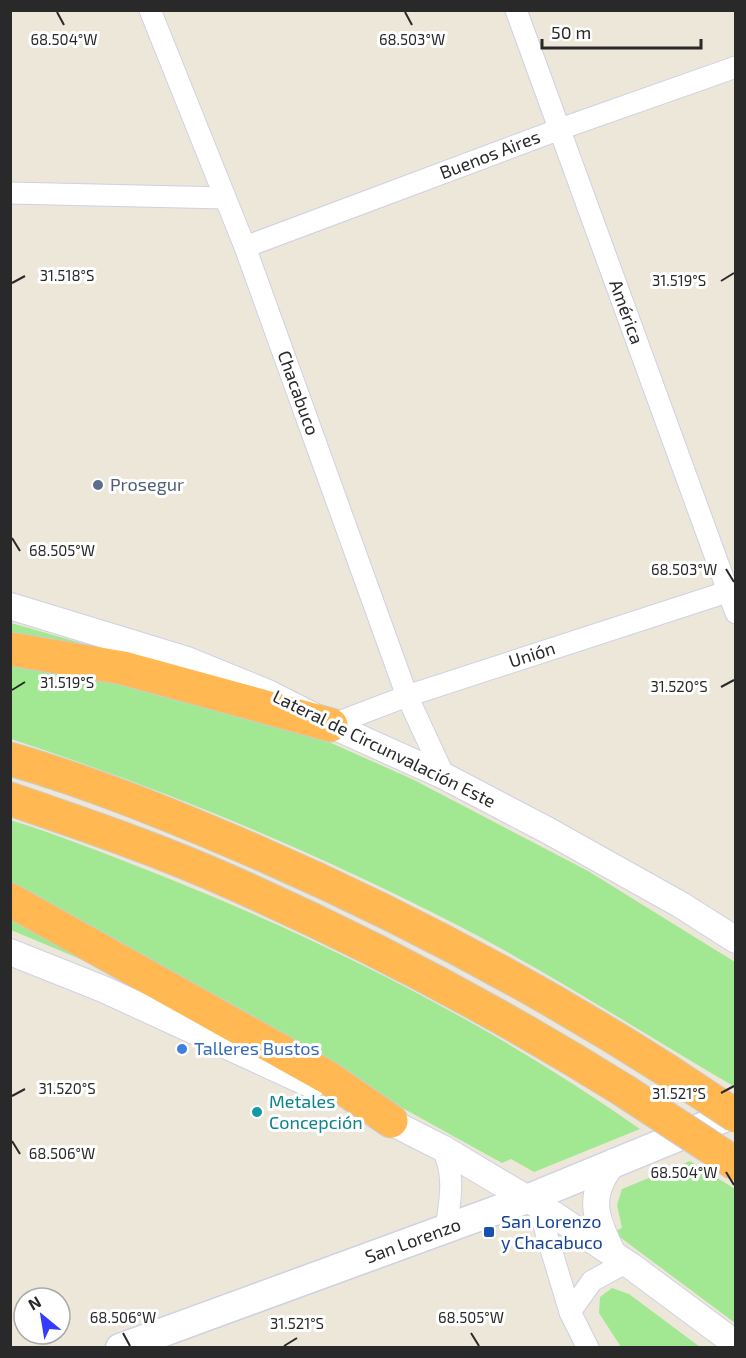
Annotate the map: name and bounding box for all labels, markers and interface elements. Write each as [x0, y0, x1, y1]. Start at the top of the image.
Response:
scale bar [542, 12, 701, 50]
text: 50 m [551, 21, 591, 43]
text: 68.504°W [30, 30, 98, 48]
text: 68.503°W [379, 30, 445, 48]
street label: Buenos Aires [436, 125, 543, 183]
text: 31.518°S [40, 266, 94, 284]
text: 31.519°S [652, 271, 706, 289]
street label: América [605, 276, 649, 347]
street label: Chacabuco [273, 347, 324, 438]
place label: Prosegur [110, 473, 184, 495]
marker: Prosegur [91, 478, 105, 492]
text: 68.505°W [29, 541, 95, 559]
text: 68.503°W [651, 560, 717, 578]
street label: Unión [506, 636, 558, 672]
text: 31.519°S [40, 673, 94, 691]
text: 31.520°S [650, 677, 708, 695]
street label: Lateral de Circunvalación Este [269, 684, 499, 812]
place label: Talleres Bustos [194, 1037, 320, 1059]
marker: Talleres Bustos [175, 1042, 189, 1056]
text: 31.520°S [38, 1079, 96, 1097]
text: 31.521°S [652, 1084, 706, 1102]
place label: Metales Concepción [269, 1090, 363, 1133]
marker: Metales Concepción [250, 1105, 264, 1119]
text: 68.506°W [29, 1144, 95, 1162]
text: 68.504°W [650, 1163, 718, 1181]
place label: San Lorenzo y Chacabuco [501, 1210, 603, 1253]
street label: San Lorenzo [362, 1213, 464, 1268]
marker: San Lorenzo y Chacabuco [482, 1225, 496, 1239]
north arrow [12, 1286, 72, 1346]
text: N [24, 1291, 44, 1314]
text: 68.506°W [90, 1308, 156, 1326]
text: 68.505°W [438, 1308, 504, 1326]
text: 31.521°S [270, 1314, 324, 1332]

